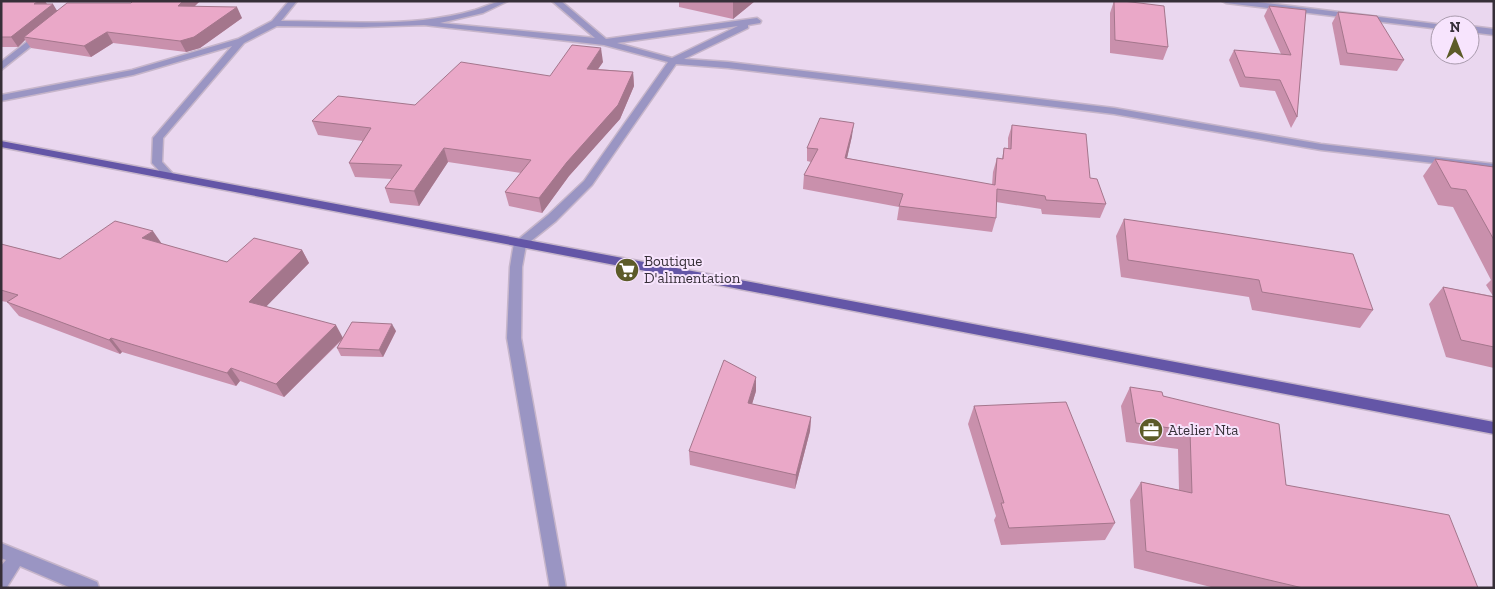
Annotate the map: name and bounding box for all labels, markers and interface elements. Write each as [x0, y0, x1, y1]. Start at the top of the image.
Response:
north arrow [1430, 15, 1480, 65]
text: N [1450, 19, 1461, 36]
place label: Boutique D'alimentation [644, 252, 741, 287]
supermarket icon: Boutique D'alimentation [614, 257, 640, 283]
office icon: Atelier Nta [1138, 417, 1164, 443]
place label: Atelier Nta [1168, 421, 1239, 439]

